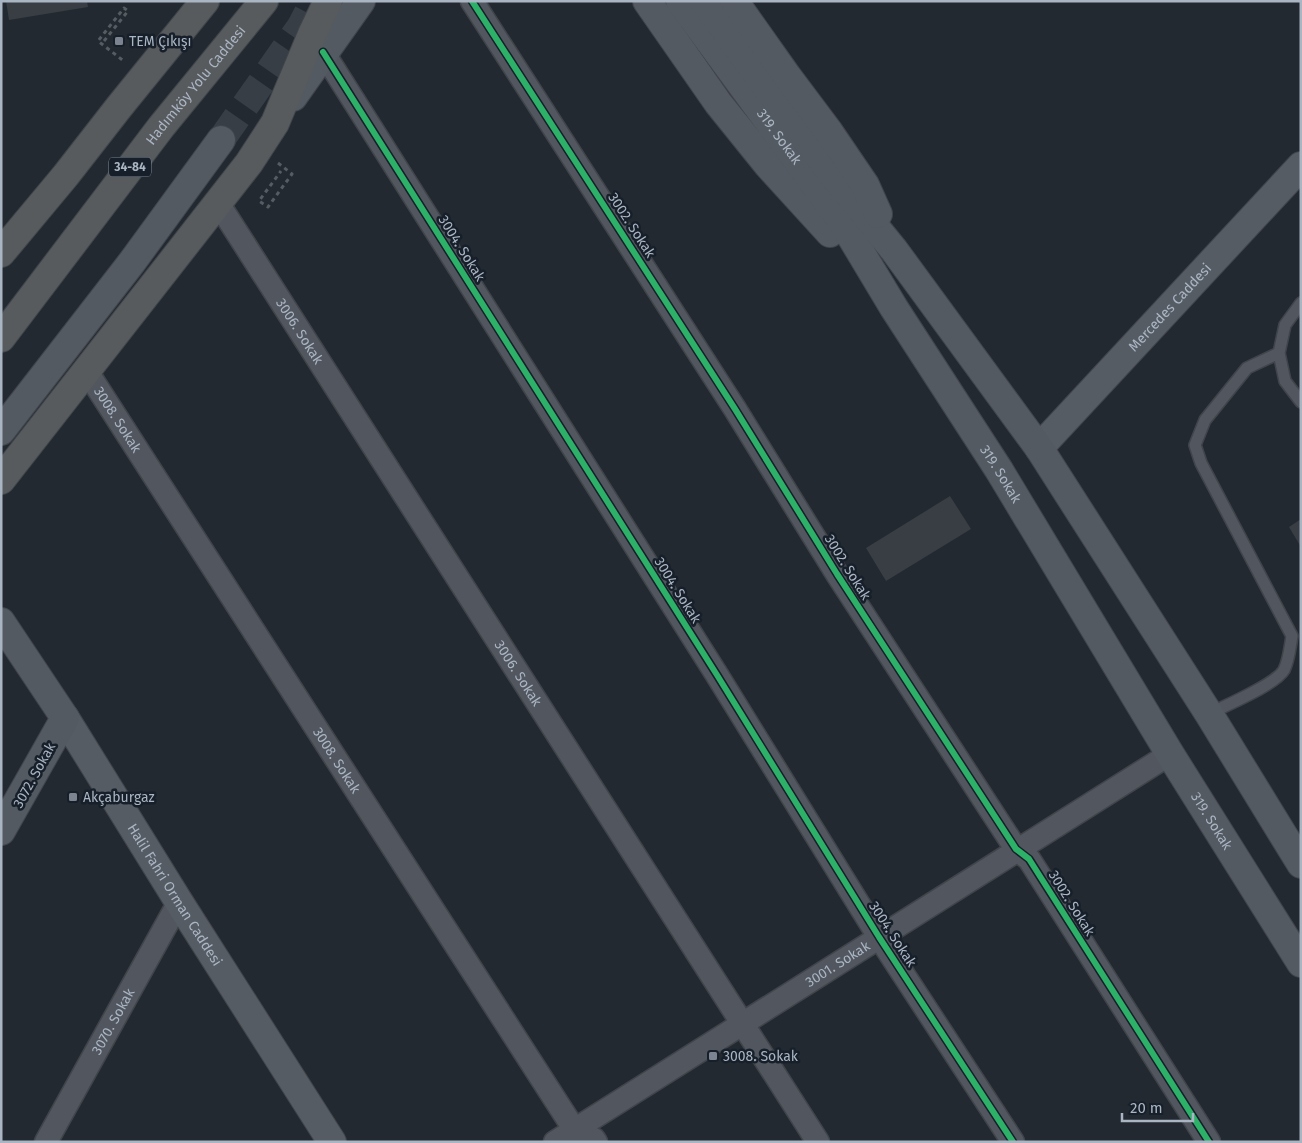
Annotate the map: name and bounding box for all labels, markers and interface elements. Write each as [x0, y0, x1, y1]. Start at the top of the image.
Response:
street label: Hadımköy Yolu Caddesi [142, 22, 249, 148]
place label: TEM Çıkışı [129, 33, 192, 50]
marker: TEM Çıkışı [113, 35, 125, 47]
street label: 319. Sokak [753, 106, 806, 169]
road number: 34-84 [109, 158, 151, 176]
street label: 3002. Sokak [604, 190, 659, 262]
street label: 3004. Sokak [435, 212, 489, 285]
street label: Mercedes Caddesi [1125, 260, 1215, 355]
street label: 3006. Sokak [272, 295, 327, 368]
street label: 3008. Sokak [90, 384, 145, 457]
street label: 319. Sokak [976, 442, 1025, 507]
street label: 3002. Sokak [821, 531, 875, 604]
street label: 3004. Sokak [651, 554, 705, 627]
street label: 3006. Sokak [491, 637, 546, 710]
street label: 3008. Sokak [309, 724, 364, 797]
street label: 3072. Sokak [10, 739, 60, 811]
place label: Akçaburgaz [83, 789, 155, 806]
street label: 319. Sokak [1187, 789, 1236, 854]
marker: Akçaburgaz [67, 791, 79, 803]
street label: Halil Fahri Orman Caddesi [124, 821, 225, 969]
street label: 3002. Sokak [1045, 867, 1099, 940]
street label: 3004. Sokak [865, 898, 920, 971]
street label: 3001. Sokak [802, 937, 874, 991]
street label: 3070. Sokak [88, 985, 139, 1058]
place label: 3008. Sokak [723, 1048, 799, 1065]
marker: 3008. Sokak [707, 1050, 719, 1062]
scale bar [1122, 1090, 1193, 1122]
text: 20 m [1130, 1099, 1163, 1117]

